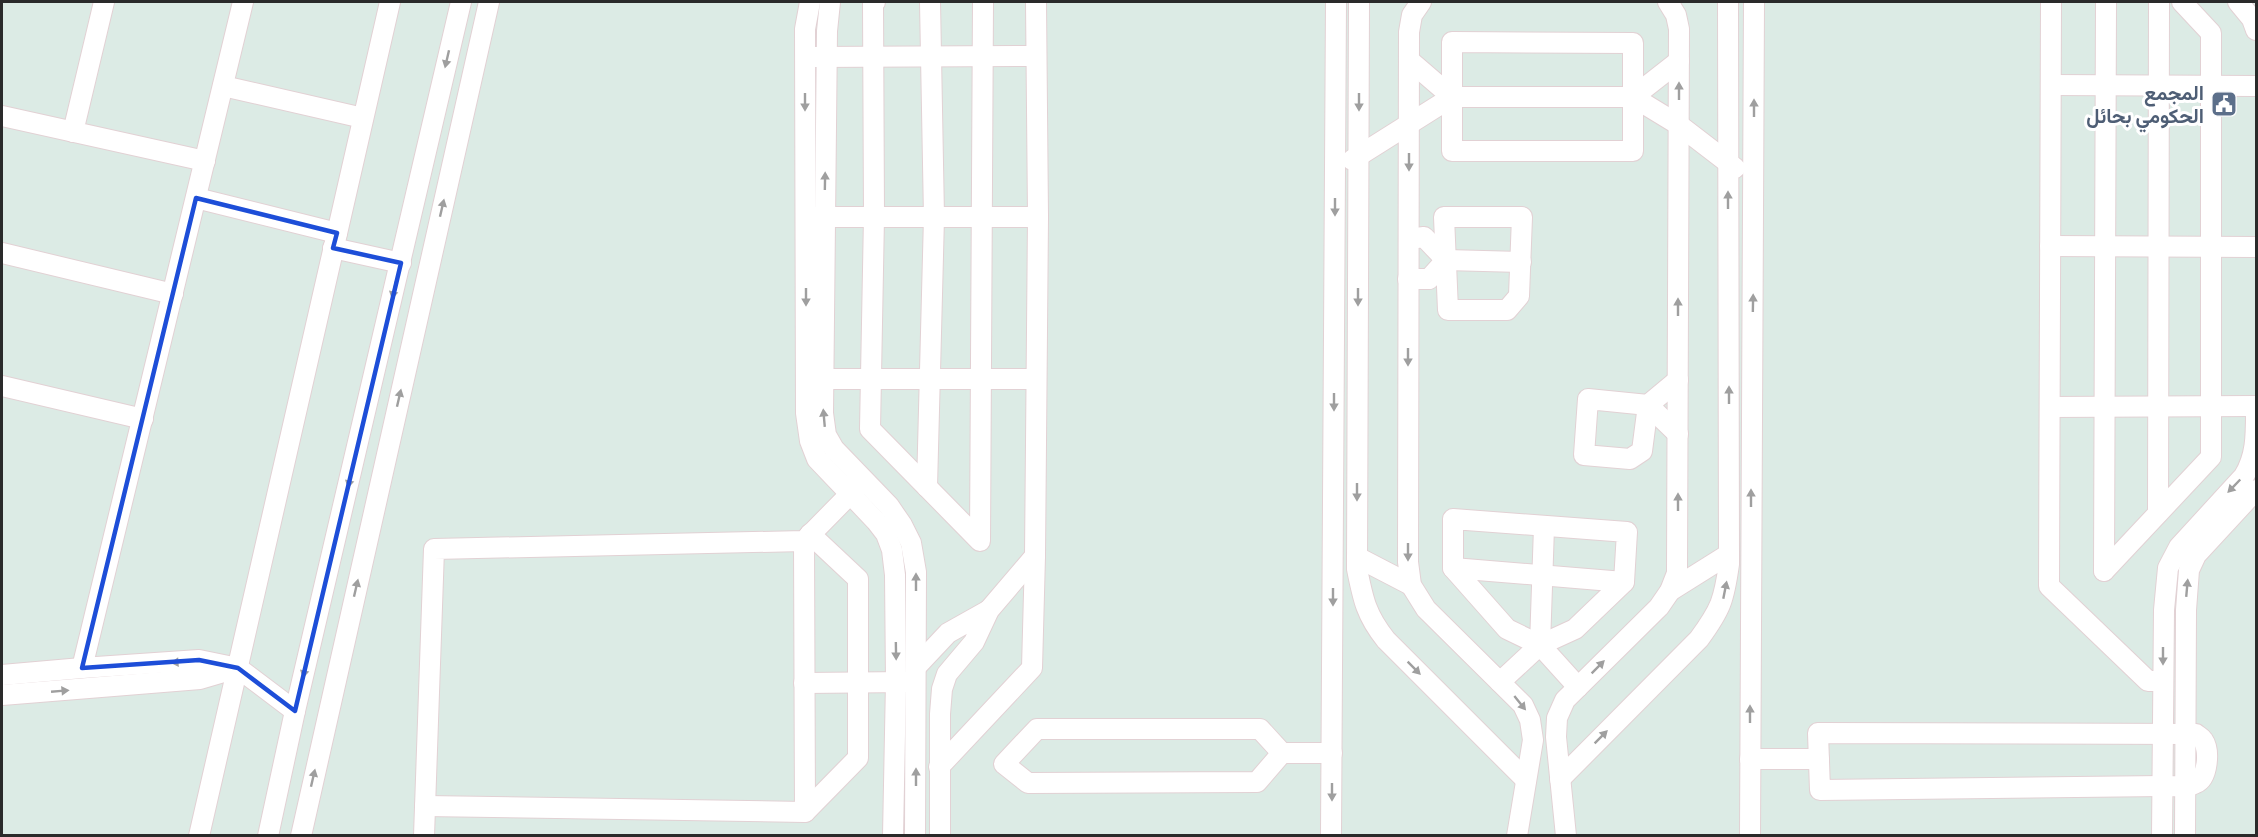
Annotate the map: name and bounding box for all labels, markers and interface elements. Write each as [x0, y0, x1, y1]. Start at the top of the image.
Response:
one-way arrow [442, 49, 452, 68]
place label: المجمع الحكومي بحائل [2086, 80, 2204, 133]
one-way arrow [1674, 82, 1684, 101]
public building icon: المجمع الحكومي بحائل [2209, 89, 2239, 119]
one-way arrow [800, 92, 810, 111]
one-way arrow [1354, 92, 1364, 111]
one-way arrow [1749, 99, 1759, 118]
one-way arrow [1404, 153, 1414, 172]
one-way arrow [820, 172, 830, 191]
one-way arrow [1724, 191, 1733, 210]
one-way arrow [1330, 197, 1340, 216]
one-way arrow [438, 199, 448, 217]
one-way arrow [389, 280, 399, 299]
one-way arrow [801, 287, 810, 306]
one-way arrow [1353, 287, 1363, 306]
one-way arrow [1748, 294, 1758, 313]
one-way arrow [1674, 298, 1683, 317]
one-way arrow [1403, 348, 1413, 367]
one-way arrow [1724, 386, 1734, 405]
one-way arrow [395, 389, 405, 407]
one-way arrow [1329, 392, 1339, 411]
one-way arrow [819, 408, 829, 427]
one-way arrow [344, 470, 354, 489]
one-way arrow [2228, 479, 2242, 493]
one-way arrow [1353, 482, 1362, 501]
one-way arrow [1746, 489, 1756, 508]
one-way arrow [1673, 493, 1683, 512]
one-way arrow [1403, 543, 1413, 562]
one-way arrow [911, 573, 921, 592]
one-way arrow [352, 579, 362, 597]
one-way arrow [2182, 579, 2192, 598]
one-way arrow [1721, 580, 1730, 599]
one-way arrow [1328, 587, 1338, 606]
one-way arrow [891, 641, 900, 660]
one-way arrow [2158, 647, 2168, 666]
one-way arrow [170, 657, 189, 666]
one-way arrow [300, 660, 309, 679]
one-way arrow [1407, 661, 1421, 675]
one-way arrow [1591, 661, 1605, 675]
one-way arrow [50, 686, 69, 695]
one-way arrow [1513, 695, 1526, 711]
one-way arrow [1745, 705, 1755, 724]
one-way arrow [1594, 731, 1608, 745]
one-way arrow [911, 768, 921, 787]
one-way arrow [309, 769, 319, 788]
one-way arrow [1327, 782, 1337, 801]

